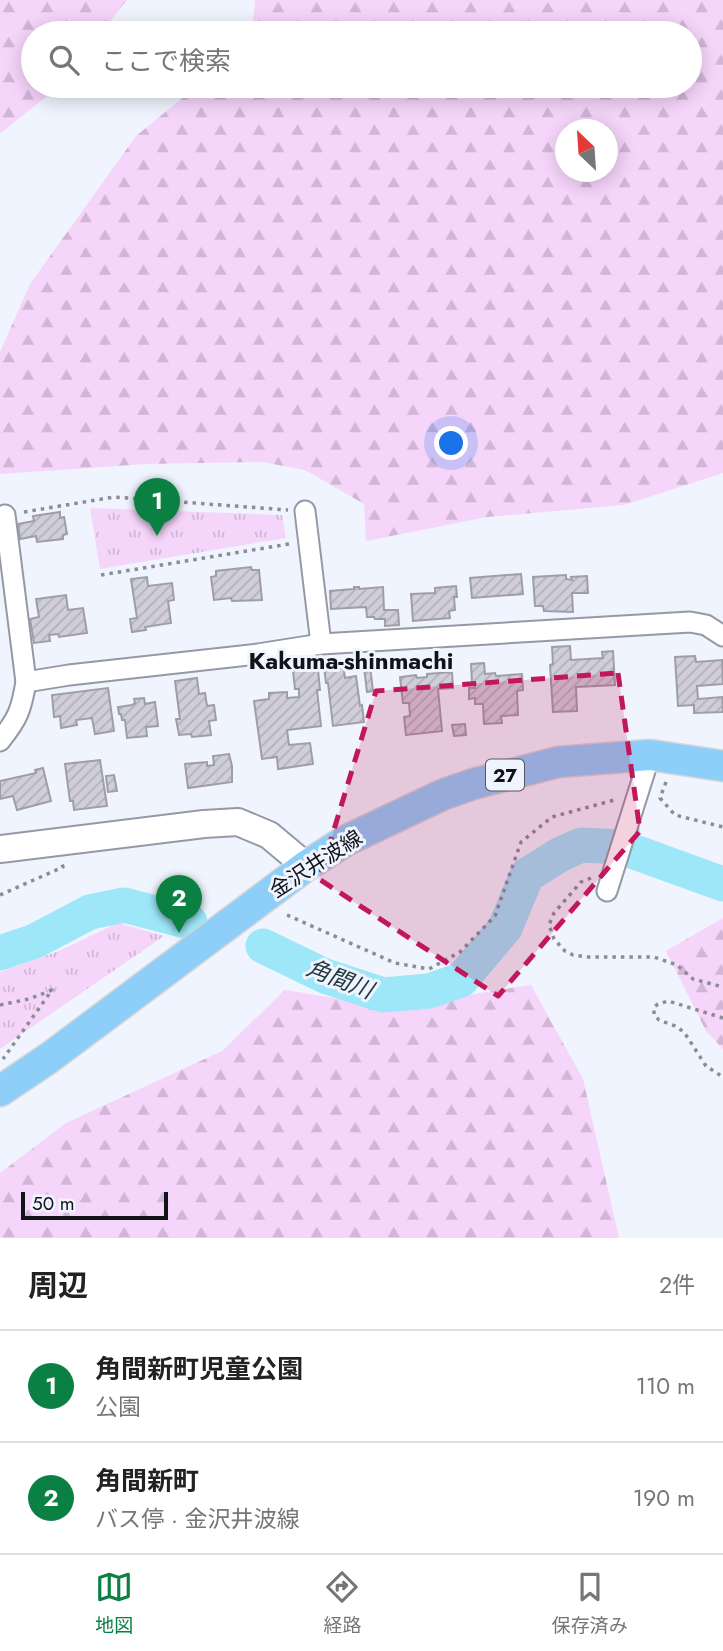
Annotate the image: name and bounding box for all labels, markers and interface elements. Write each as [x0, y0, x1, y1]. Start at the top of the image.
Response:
search box [21, 21, 702, 98]
icon: search [45, 41, 83, 79]
text: ここで検索 [101, 42, 231, 80]
north arrow [555, 119, 618, 182]
your location [434, 426, 468, 460]
pin: 1 [134, 478, 180, 536]
district label: Kakuma-shinmachi [249, 643, 453, 678]
road number: 27 [486, 760, 524, 790]
street label: 金沢井波線 [264, 823, 368, 905]
pin: 2 [156, 875, 202, 933]
water label: 角間川 [302, 951, 381, 1008]
scale bar [21, 1189, 168, 1221]
text: 50 m [32, 1190, 75, 1217]
text: 周辺 [28, 1264, 88, 1307]
text: 2件 [659, 1268, 695, 1302]
text: 角間新町児童公園 [95, 1350, 303, 1388]
text: 1 [45, 1369, 57, 1403]
text: 110 m [636, 1369, 695, 1403]
text: 公園 [95, 1390, 141, 1424]
text: 角間新町 [95, 1462, 199, 1500]
text: 2 [43, 1481, 59, 1515]
text: 190 m [633, 1481, 695, 1515]
text: バス停 · 金沢井波線 [95, 1502, 300, 1536]
tab: 地図 [95, 1568, 133, 1639]
tab: 経路 [323, 1568, 362, 1639]
tab: 保存済み [552, 1568, 628, 1639]

